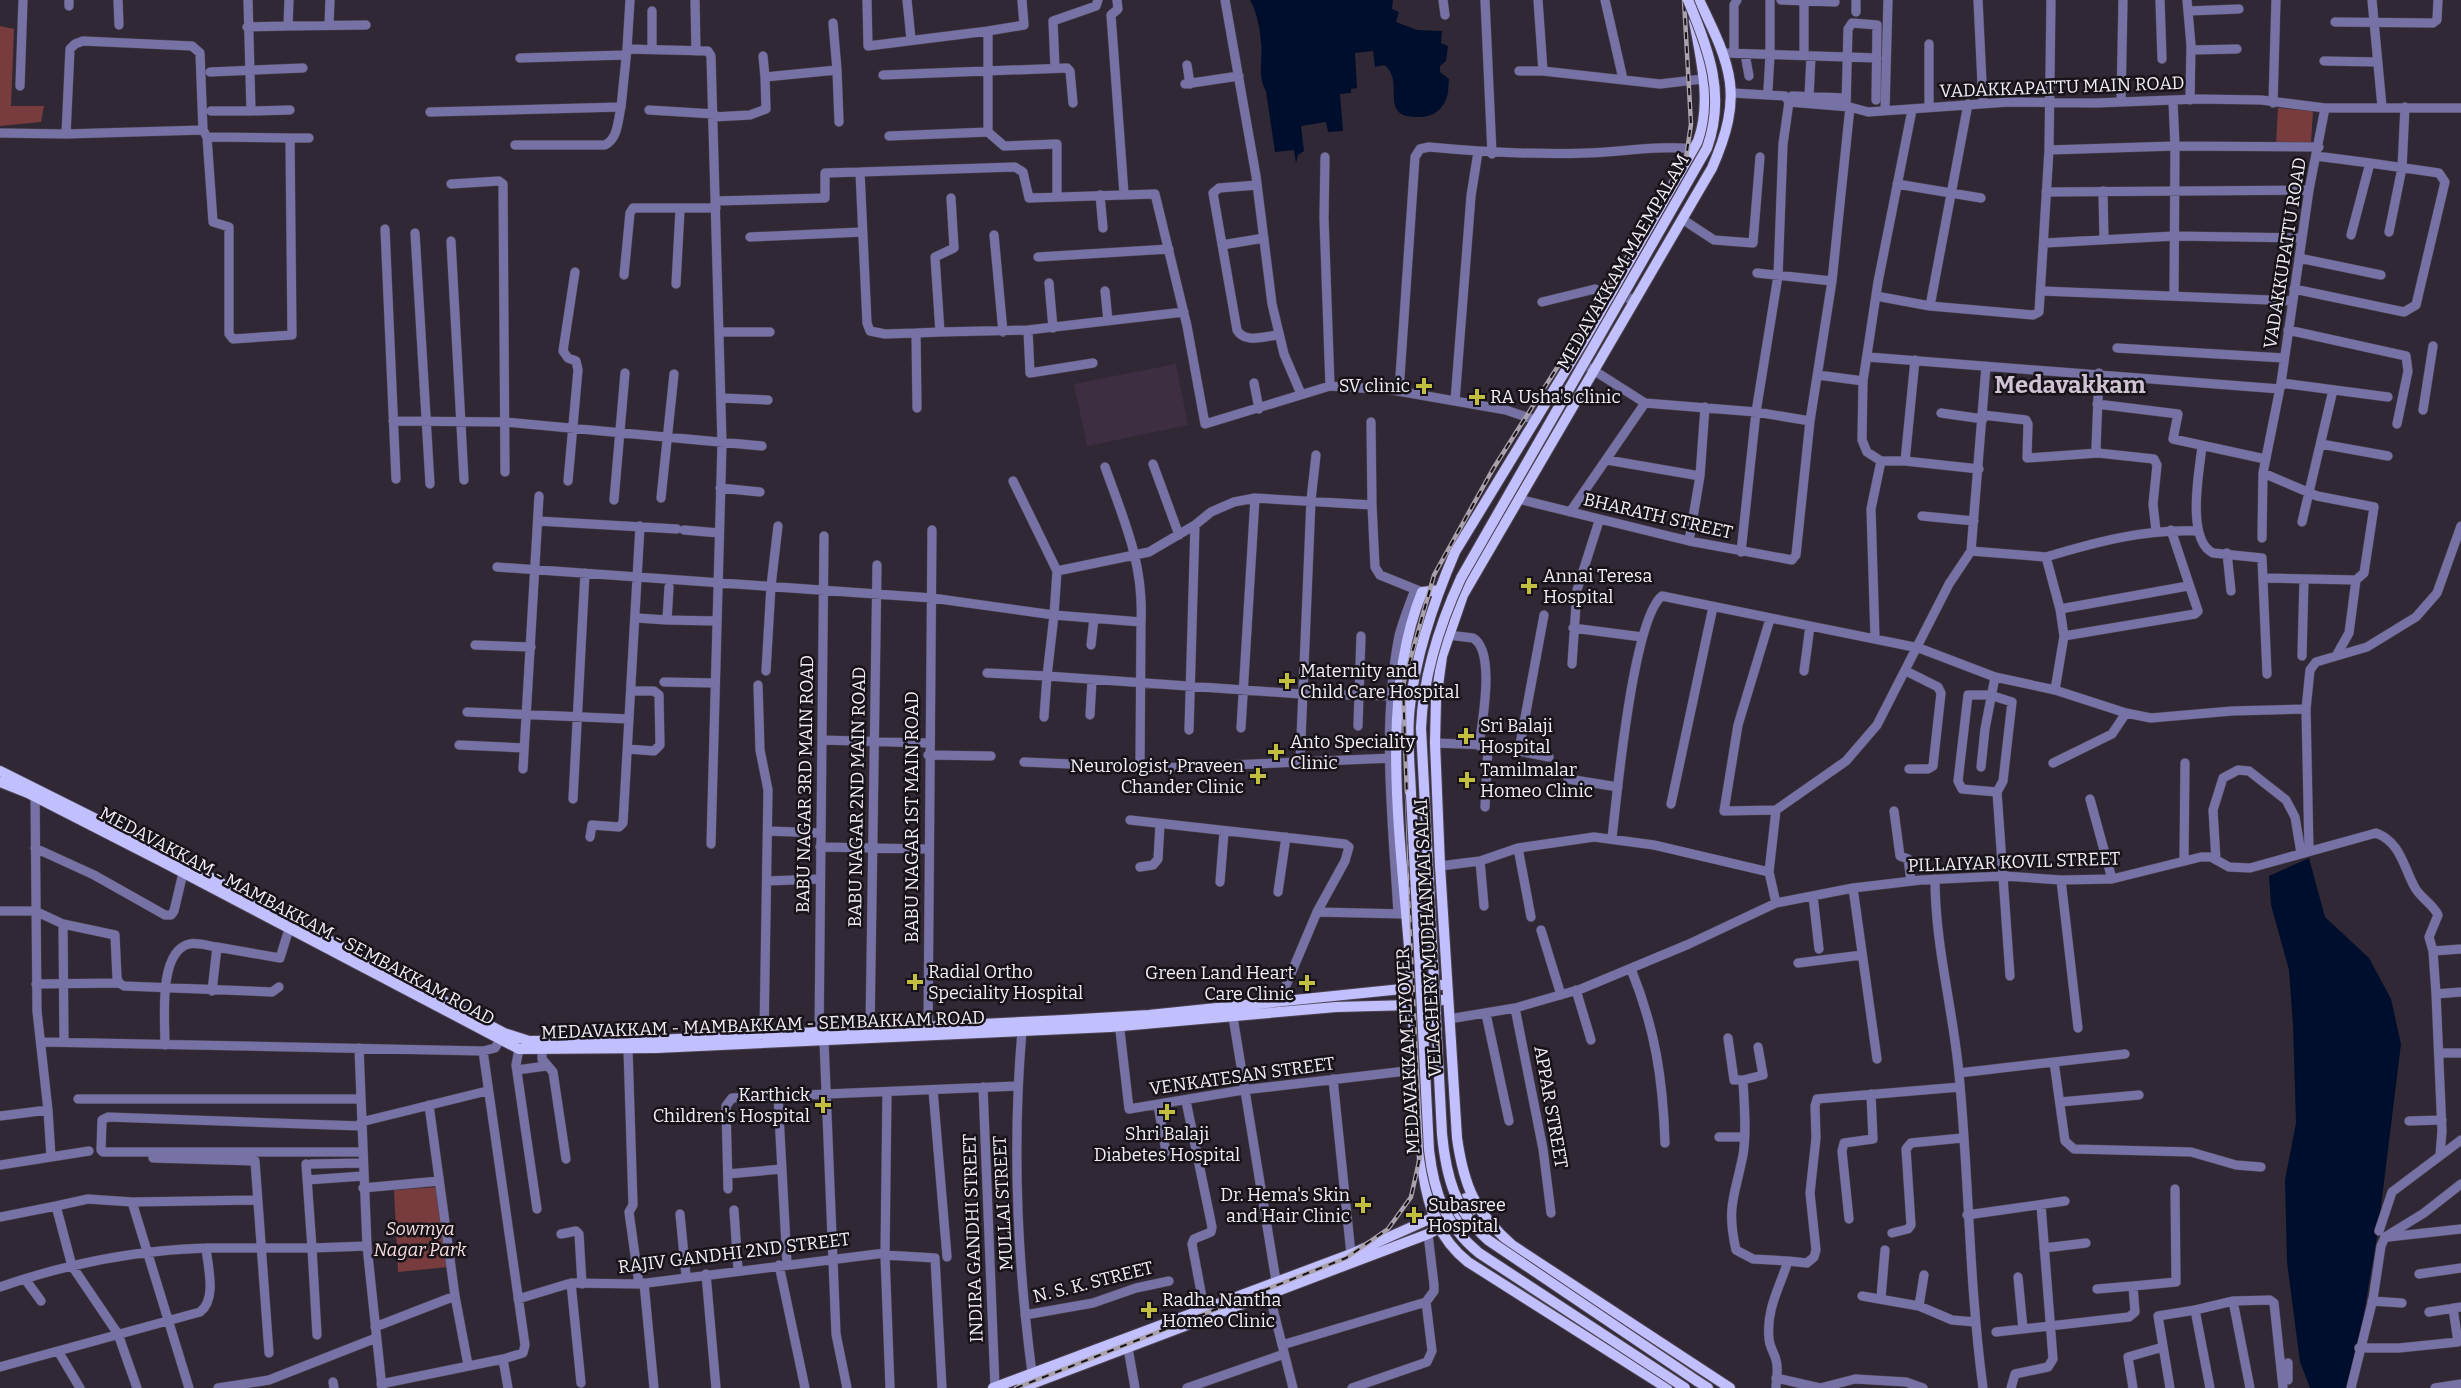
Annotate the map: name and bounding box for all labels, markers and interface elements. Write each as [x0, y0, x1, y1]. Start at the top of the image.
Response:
street label: VADAKKAPATTU MAIN ROAD [1939, 72, 2185, 102]
street label: MEDAVAKKAM MAEMPALAM [1552, 150, 1694, 374]
street label: VADAKKUPATTU ROAD [2259, 156, 2311, 350]
district label: Medavakkam [1994, 371, 2146, 399]
place label: SV clinic [1339, 375, 1410, 397]
marker: SV clinic [1415, 377, 1433, 395]
place label: RA Usha's clinic [1490, 386, 1621, 408]
marker: RA Usha's clinic [1468, 388, 1486, 406]
street label: BHARATH STREET [1581, 488, 1735, 544]
place label: Annai Teresa Hospital [1543, 565, 1652, 608]
marker: Annai Teresa Hospital [1520, 577, 1538, 595]
street label: BABU NAGAR 3RD MAIN ROAD [792, 655, 818, 913]
place label: Maternity and Child Care Hospital [1300, 660, 1460, 703]
street label: BABU NAGAR 2ND MAIN ROAD [844, 666, 870, 928]
marker: Maternity and Child Care Hospital [1278, 672, 1296, 690]
street label: BABU NAGAR 1ST MAIN ROAD [901, 691, 923, 943]
place label: Sri Balaji Hospital [1480, 715, 1553, 758]
marker: Sri Balaji Hospital [1457, 727, 1475, 745]
place label: Anto Speciality Clinic [1290, 731, 1416, 774]
marker: Anto Speciality Clinic [1267, 743, 1285, 761]
place label: Neurologist, Praveen Chander Clinic [1070, 755, 1245, 798]
place label: Tamilmalar Homeo Clinic [1480, 759, 1593, 802]
marker: Neurologist, Praveen Chander Clinic [1249, 767, 1267, 785]
marker: Tamilmalar Homeo Clinic [1458, 771, 1476, 789]
street label: VELACHERY MUDHANMAI SALAI [1410, 798, 1446, 1078]
street label: MEDAVAKKAM - MAMBAKKAM - SEMBAKKAM ROAD [96, 802, 498, 1030]
street label: PILLAIYAR KOVIL STREET [1907, 847, 2121, 877]
street label: MEDAVAKKAM FLYOVER [1392, 947, 1424, 1155]
place label: Radial Ortho Speciality Hospital [928, 961, 1083, 1004]
place label: Green Land Heart Care Clinic [1145, 962, 1294, 1005]
marker: Radial Ortho Speciality Hospital [906, 973, 924, 991]
marker: Green Land Heart Care Clinic [1298, 974, 1316, 992]
street label: MEDAVAKKAM - MAMBAKKAM - SEMBAKKAM ROAD [541, 1006, 985, 1044]
street label: APPAR STREET [1529, 1044, 1573, 1171]
street label: VENKATESAN STREET [1148, 1052, 1337, 1100]
place label: Karthick Children's Hospital [653, 1084, 811, 1127]
marker: Karthick Children's Hospital [814, 1096, 832, 1114]
marker: Shri Balaji Diabetes Hospital [1158, 1103, 1176, 1121]
place label: Shri Balaji Diabetes Hospital [1094, 1123, 1240, 1166]
street label: INDIRA GANDHI STREET [958, 1133, 988, 1343]
street label: MULLAI STREET [988, 1134, 1018, 1271]
place label: Dr. Hema's Skin and Hair Clinic [1220, 1184, 1351, 1227]
place label: Subasree Hospital [1428, 1194, 1506, 1237]
marker: Dr. Hema's Skin and Hair Clinic [1354, 1196, 1372, 1214]
marker: Subasree Hospital [1405, 1206, 1423, 1224]
park label: Sowmya Nagar Park [373, 1218, 467, 1261]
street label: RAJIV GANDHI 2ND STREET [617, 1228, 852, 1278]
street label: N. S. K. STREET [1031, 1256, 1156, 1308]
place label: Radha Nantha Homeo Clinic [1162, 1289, 1281, 1332]
marker: Radha Nantha Homeo Clinic [1140, 1301, 1158, 1319]

